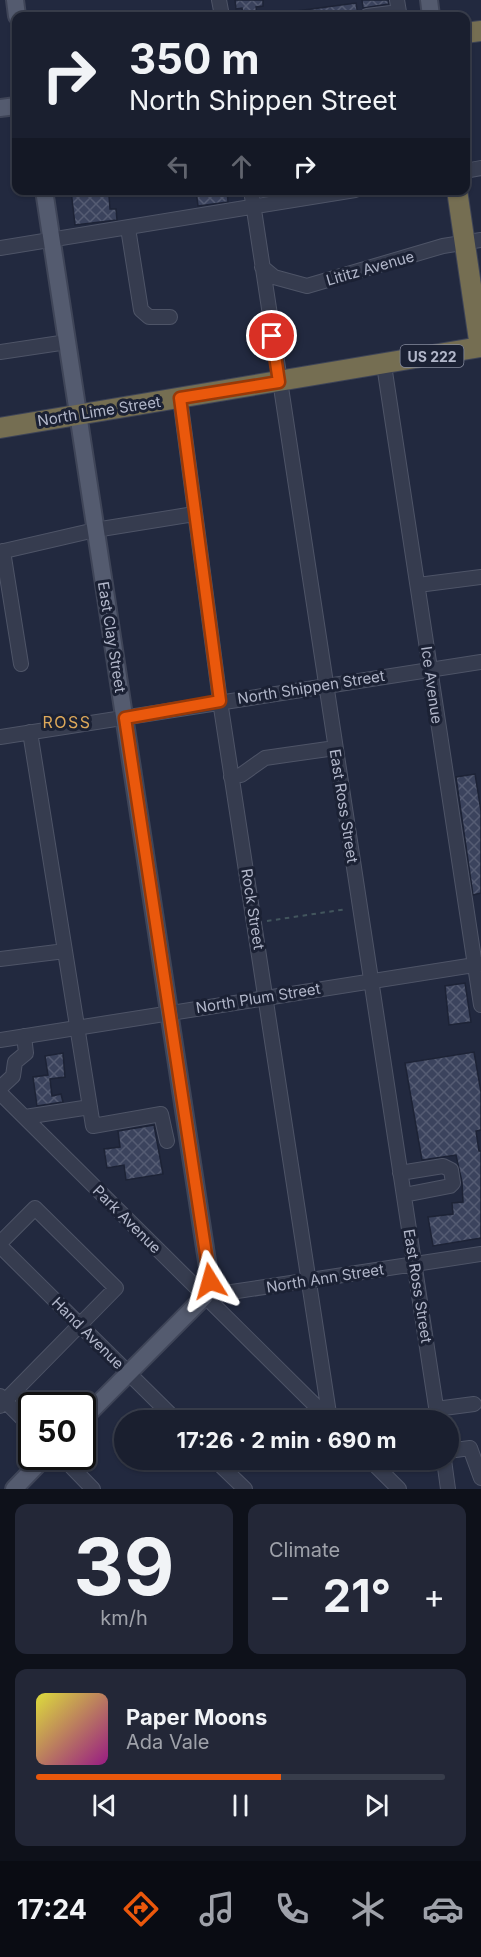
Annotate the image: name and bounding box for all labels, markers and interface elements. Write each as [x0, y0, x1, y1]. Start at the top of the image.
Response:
text: 350 m [129, 33, 260, 84]
icon: right [30, 36, 108, 114]
text: North Shippen Street [129, 84, 397, 117]
icon: left [162, 150, 195, 183]
icon: ahead [225, 150, 258, 183]
icon: right [288, 150, 321, 183]
street label: Lititz Avenue [324, 246, 416, 290]
pin [246, 310, 297, 361]
icon: arrive [255, 319, 288, 352]
road number: US 222 [400, 345, 464, 367]
street label: North Lime Street [36, 392, 162, 430]
street label: East Clay Street [94, 580, 130, 694]
street label: Ice Avenue [417, 645, 447, 725]
street label: North Shippen Street [236, 666, 386, 708]
district label: ROSS [42, 712, 92, 732]
street label: East Ross Street [326, 748, 362, 865]
street label: Rock Street [237, 867, 269, 951]
street label: North Plum Street [194, 979, 322, 1017]
street label: Park Avenue [89, 1181, 165, 1257]
street label: East Ross Street [400, 1228, 436, 1345]
position arrow [178, 1249, 242, 1313]
street label: North Ann Street [265, 1259, 385, 1297]
street label: Hand Avenue [48, 1293, 128, 1373]
speed limit sign: 50 [18, 1392, 96, 1470]
text: 17:26 · 2 min · 690 m [176, 1427, 397, 1453]
text: 39 [73, 1519, 175, 1614]
text: Climate [269, 1538, 340, 1562]
text: 21° [323, 1568, 391, 1623]
text: − [269, 1576, 291, 1616]
text: + [423, 1576, 445, 1616]
text: km/h [100, 1606, 148, 1630]
text: Paper Moons [126, 1704, 267, 1730]
text: Ada Vale [126, 1730, 209, 1754]
icon: previous [88, 1789, 121, 1822]
icon: pause [224, 1789, 257, 1822]
icon: next [360, 1789, 393, 1822]
icon: directions [120, 1888, 162, 1930]
icon: music [196, 1888, 238, 1930]
icon: phone [271, 1888, 313, 1930]
icon: climate [347, 1888, 389, 1930]
icon: car [422, 1888, 464, 1930]
text: 17:24 [17, 1893, 87, 1926]

